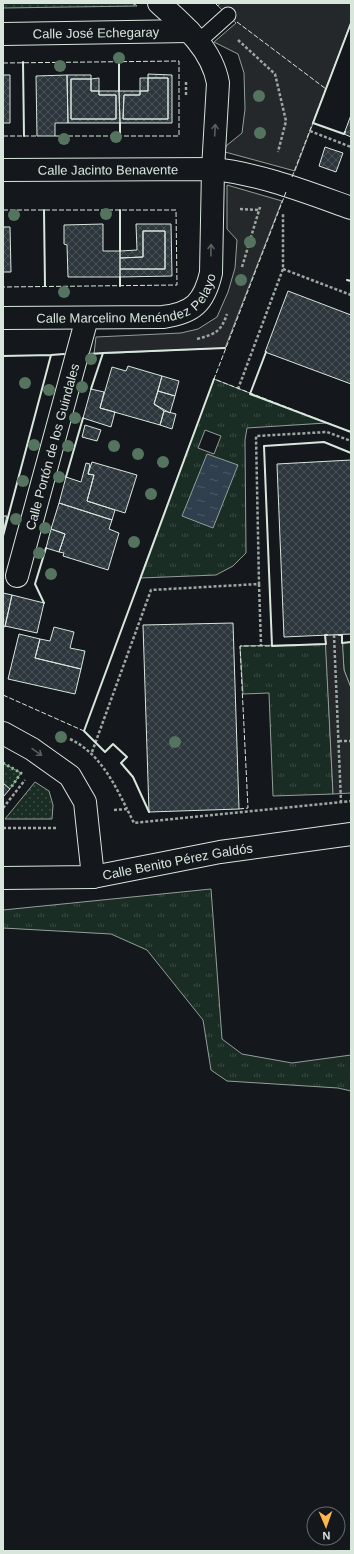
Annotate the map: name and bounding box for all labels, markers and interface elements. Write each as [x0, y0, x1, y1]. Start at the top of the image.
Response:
street label: Calle José Echegaray [33, 24, 160, 42]
one-way arrow [212, 124, 219, 137]
street label: Calle Jacinto Benavente [38, 162, 178, 178]
one-way arrow [208, 244, 215, 257]
street label: Calle Marcelino Menéndez Pelayo [36, 272, 219, 326]
street label: Calle Portón de los Guindales [23, 361, 82, 532]
one-way arrow [31, 748, 42, 756]
street label: Calle Benito Pérez Galdós [101, 841, 254, 883]
north arrow [306, 1506, 346, 1546]
text: N [322, 1530, 331, 1542]

